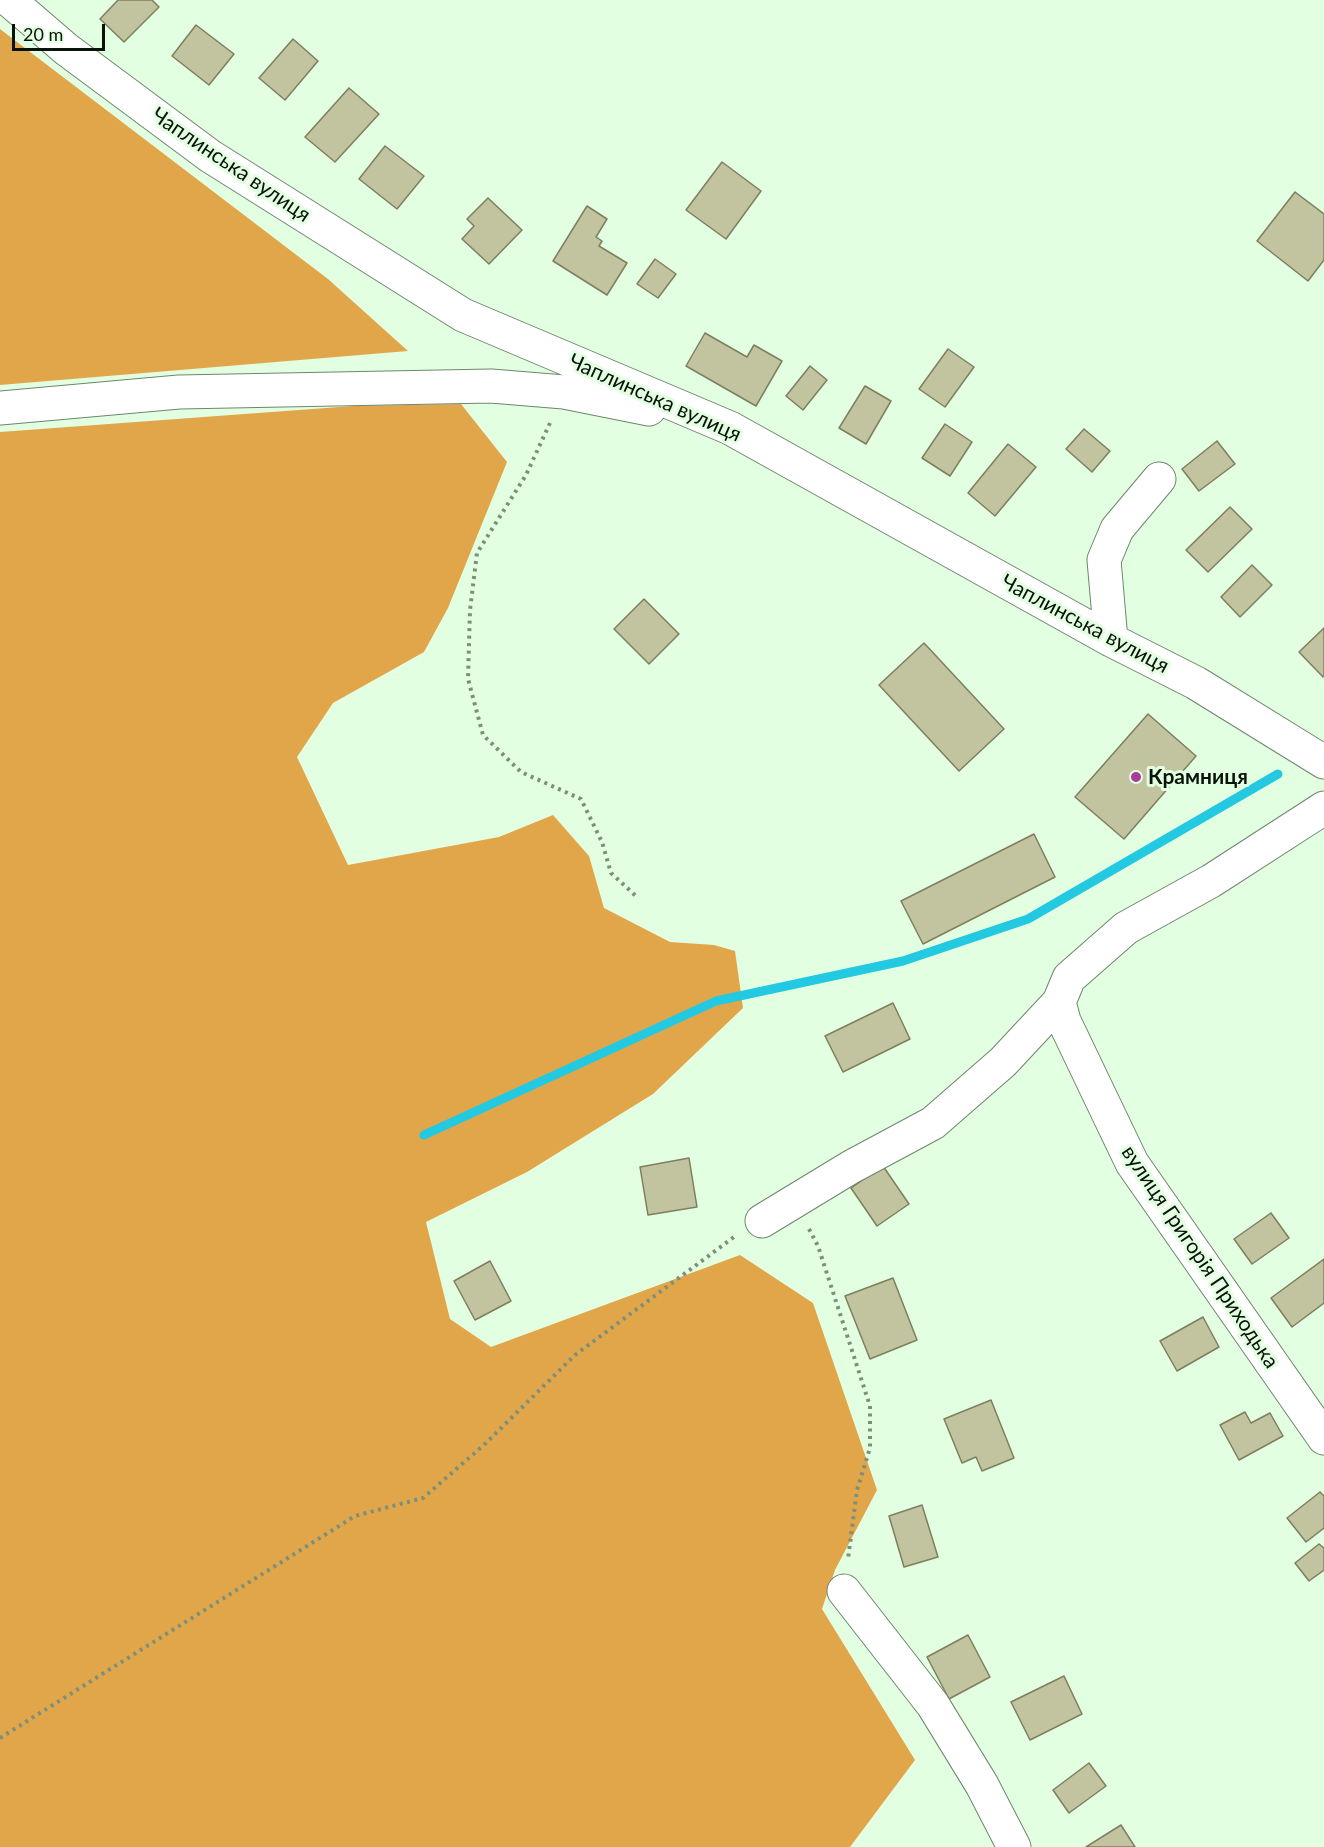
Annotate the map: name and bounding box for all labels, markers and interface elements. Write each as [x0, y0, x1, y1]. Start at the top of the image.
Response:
scale bar [15, 12, 108, 50]
text: 20 m [23, 23, 63, 45]
street label: Чаплинська вулиця [147, 102, 315, 228]
street label: Чаплинська вулиця [565, 349, 745, 447]
street label: Чаплинська вулиця [997, 569, 1173, 679]
place label: Крамниця [1148, 764, 1248, 790]
marker: Крамниця [1129, 770, 1143, 784]
street label: вулиця Григорія Приходька [1116, 1141, 1284, 1373]

